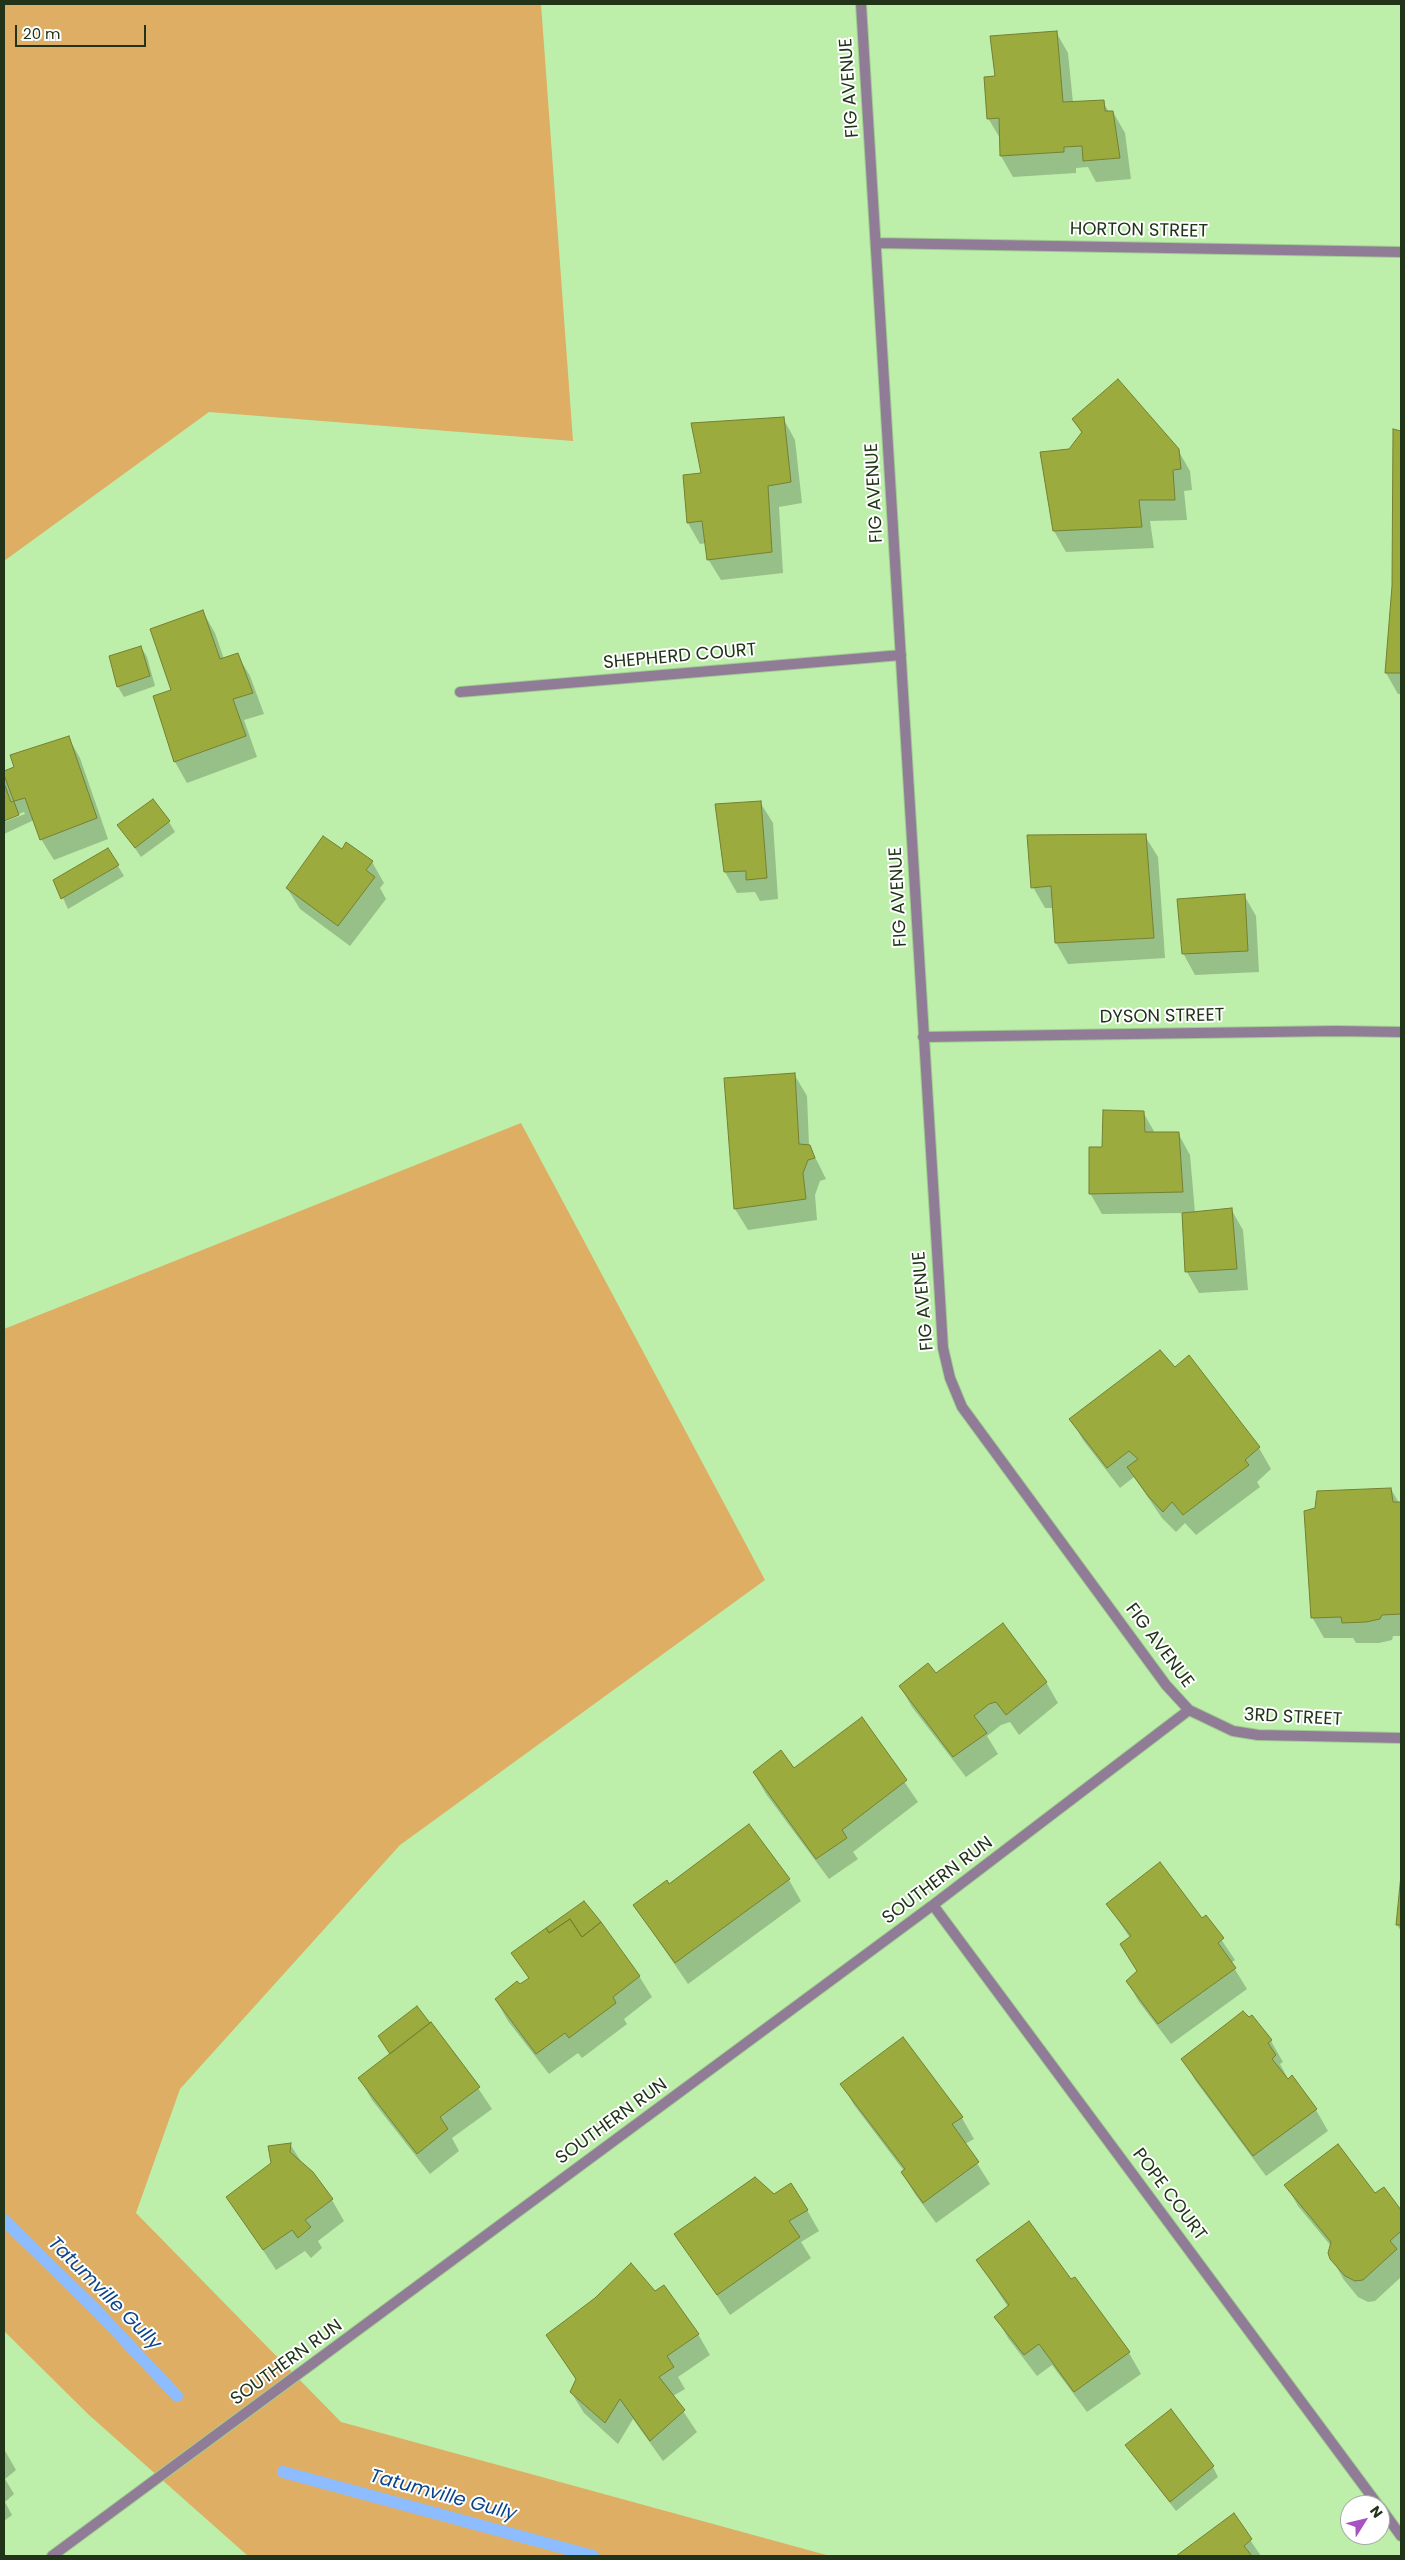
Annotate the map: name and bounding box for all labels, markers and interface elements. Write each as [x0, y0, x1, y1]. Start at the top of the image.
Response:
scale bar [18, 15, 149, 47]
text: 20 m [23, 23, 61, 44]
street label: FIG AVENUE [836, 37, 864, 139]
street label: HORTON STREET [1070, 219, 1208, 243]
street label: FIG AVENUE [862, 443, 888, 543]
street label: SHEPHERD COURT [602, 640, 758, 674]
street label: FIG AVENUE [886, 847, 912, 947]
street label: DYSON STREET [1099, 1005, 1225, 1029]
street label: FIG AVENUE [909, 1250, 939, 1352]
street label: FIG AVENUE [1120, 1600, 1198, 1692]
street label: 3RD STREET [1243, 1705, 1343, 1731]
street label: SOUTHERN RUN [879, 1833, 997, 1929]
street label: SOUTHERN RUN [552, 2074, 672, 2170]
street label: POPE COURT [1127, 2145, 1211, 2245]
water label: Tatumville Gully [43, 2233, 165, 2355]
street label: SOUTHERN RUN [227, 2315, 347, 2411]
water label: Tatumville Gully [367, 2465, 519, 2527]
north arrow [1340, 2495, 1390, 2545]
text: N [1365, 2502, 1388, 2522]

